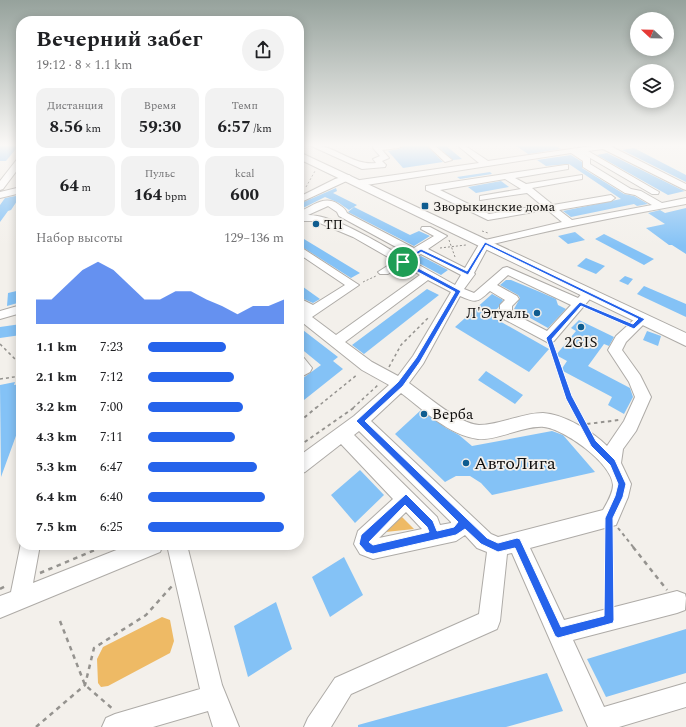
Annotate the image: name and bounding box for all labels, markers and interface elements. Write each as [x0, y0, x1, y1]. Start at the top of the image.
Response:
north arrow [630, 12, 674, 56]
map controls [630, 12, 674, 108]
text: Вечерний забег [36, 23, 203, 56]
button: share [242, 29, 284, 71]
text: 19:12 · 8 × 1.1 km [36, 55, 132, 75]
button: layers [630, 64, 674, 108]
text: Дистанция [47, 97, 103, 114]
text: Время [144, 97, 176, 114]
text: Темп [232, 97, 258, 114]
text: 8.56 [50, 114, 83, 140]
text: 59:30 [139, 114, 181, 140]
text: 6:57 [218, 114, 251, 140]
text: km [83, 120, 101, 137]
text: /km [251, 120, 272, 137]
text: Пульс [145, 165, 175, 182]
text: kcal [235, 165, 255, 182]
text: 64 [60, 173, 79, 199]
text: m [79, 179, 91, 196]
text: 164 [133, 182, 162, 208]
text: 600 [230, 182, 259, 208]
text: bpm [162, 188, 187, 205]
place label: Зворыкинские дома [433, 197, 556, 217]
marker: Зворыкинские дома [420, 201, 430, 211]
place label: ТП [324, 215, 343, 235]
marker: ТП [311, 219, 321, 229]
text: Набор высоты [36, 228, 123, 248]
text: 129–136 m [224, 228, 284, 248]
pin [386, 245, 420, 279]
icon: arrive [392, 251, 414, 273]
place label: Л'Этуаль [466, 302, 529, 325]
marker: Л'Этуаль [532, 308, 542, 318]
marker: 2GIS [576, 322, 586, 332]
place label: 2GIS [565, 331, 597, 354]
text: 1.1 km [36, 337, 77, 357]
text: 7:23 [100, 337, 123, 357]
text: 2.1 km [36, 367, 77, 387]
text: 7:12 [100, 367, 123, 387]
text: 3.2 km [36, 397, 77, 417]
text: 7:00 [100, 397, 123, 417]
place label: Верба [432, 403, 474, 426]
marker: Верба [419, 409, 429, 419]
text: 4.3 km [36, 427, 77, 447]
text: 7:11 [100, 427, 123, 447]
place label: АвтоЛига [474, 450, 556, 477]
text: 5.3 km [36, 457, 77, 477]
text: 6:47 [100, 457, 123, 477]
marker: АвтоЛига [461, 458, 471, 468]
text: 6.4 km [36, 487, 77, 507]
text: 6:40 [100, 487, 123, 507]
text: 7.5 km [36, 517, 77, 537]
text: 6:25 [100, 517, 123, 537]

